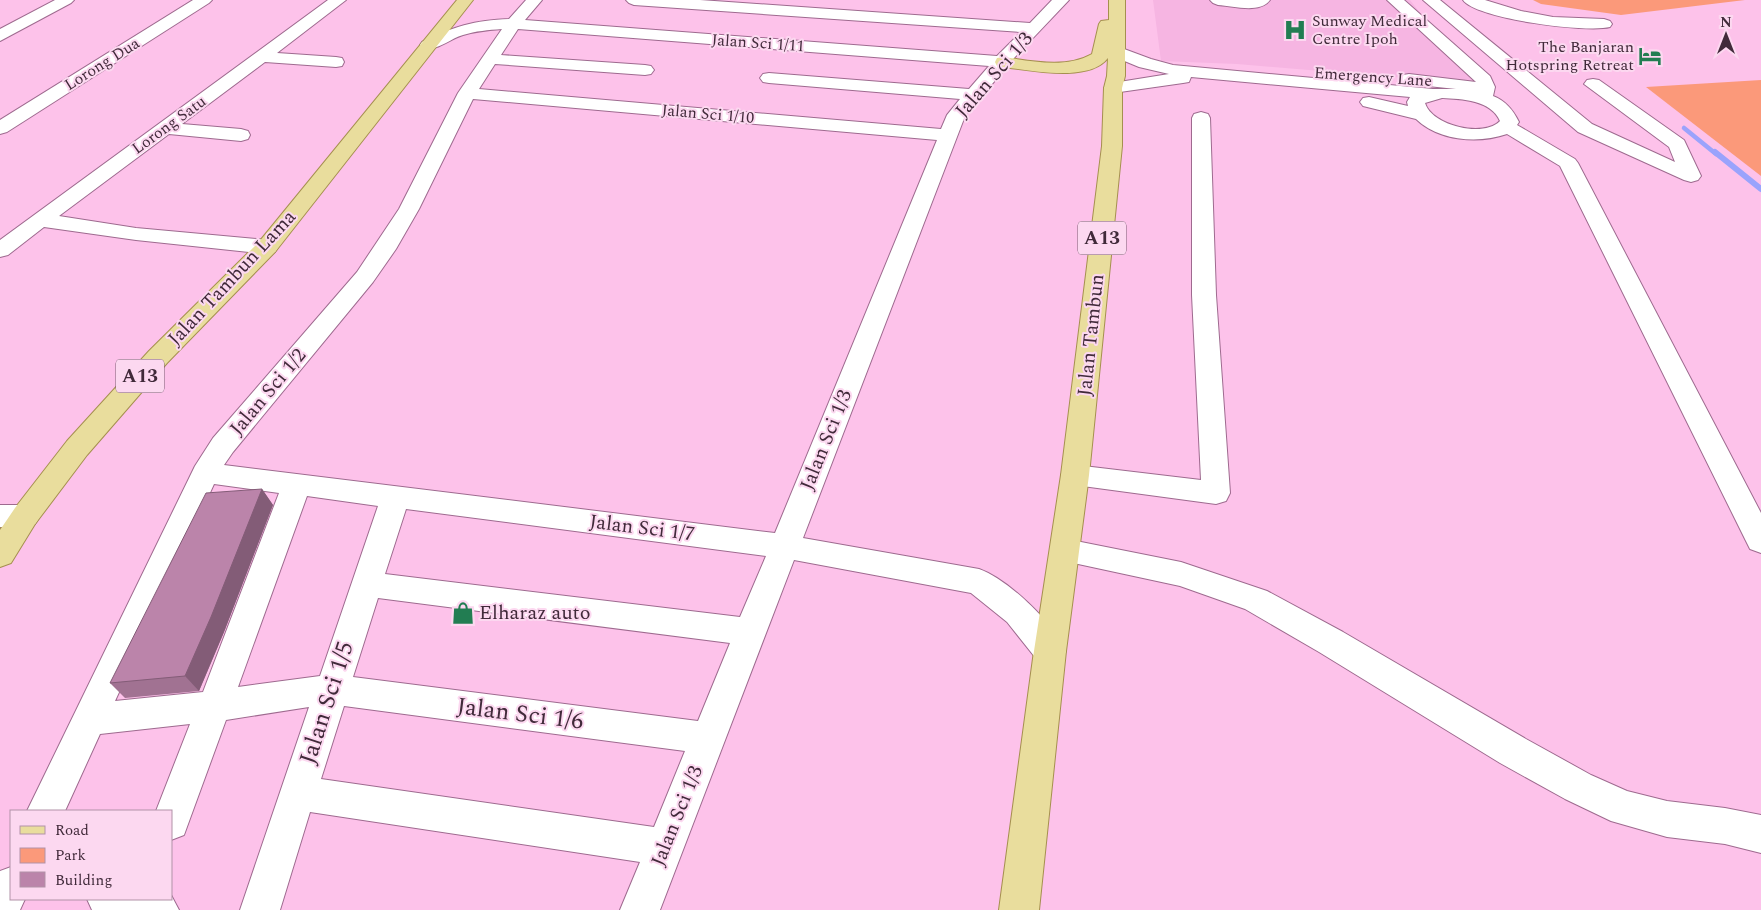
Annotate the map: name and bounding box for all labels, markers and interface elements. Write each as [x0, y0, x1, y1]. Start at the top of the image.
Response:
place label: Sunway Medical Centre Ipoh [1312, 9, 1427, 51]
north arrow [1701, 10, 1751, 60]
text: N [1720, 12, 1732, 33]
hospital icon: Sunway Medical Centre Ipoh [1282, 17, 1308, 43]
street label: Jalan Sci 1/3 [948, 25, 1040, 125]
street label: Jalan Sci 1/11 [711, 28, 805, 58]
street label: Lorong Dua [60, 31, 145, 97]
place label: The Banjaran Hotspring Retreat [1506, 35, 1634, 77]
hotel icon: The Banjaran Hotspring Retreat [1637, 43, 1663, 69]
street label: Emergency Lane [1313, 61, 1433, 93]
street label: Lorong Satu [127, 90, 211, 160]
street label: Jalan Sci 1/10 [661, 98, 755, 130]
street label: Jalan Tambun Lama [161, 203, 303, 353]
road number: A13 [1078, 222, 1126, 254]
street label: Jalan Tambun [1070, 272, 1112, 398]
street label: Jalan Sci 1/2 [222, 342, 314, 442]
road number: A13 [116, 360, 164, 392]
street label: Jalan Sci 1/3 [792, 385, 860, 495]
street label: Jalan Sci 1/7 [588, 507, 696, 549]
place label: Elharaz auto [479, 598, 590, 628]
shop icon: Elharaz auto [450, 600, 476, 626]
street label: Jalan Sci 1/5 [290, 637, 364, 769]
street label: Jalan Sci 1/6 [455, 688, 585, 740]
street label: Jalan Sci 1/3 [643, 761, 711, 871]
legend [10, 810, 172, 900]
text: Road [55, 819, 89, 842]
text: Park [55, 844, 86, 867]
text: Building [55, 869, 112, 892]

